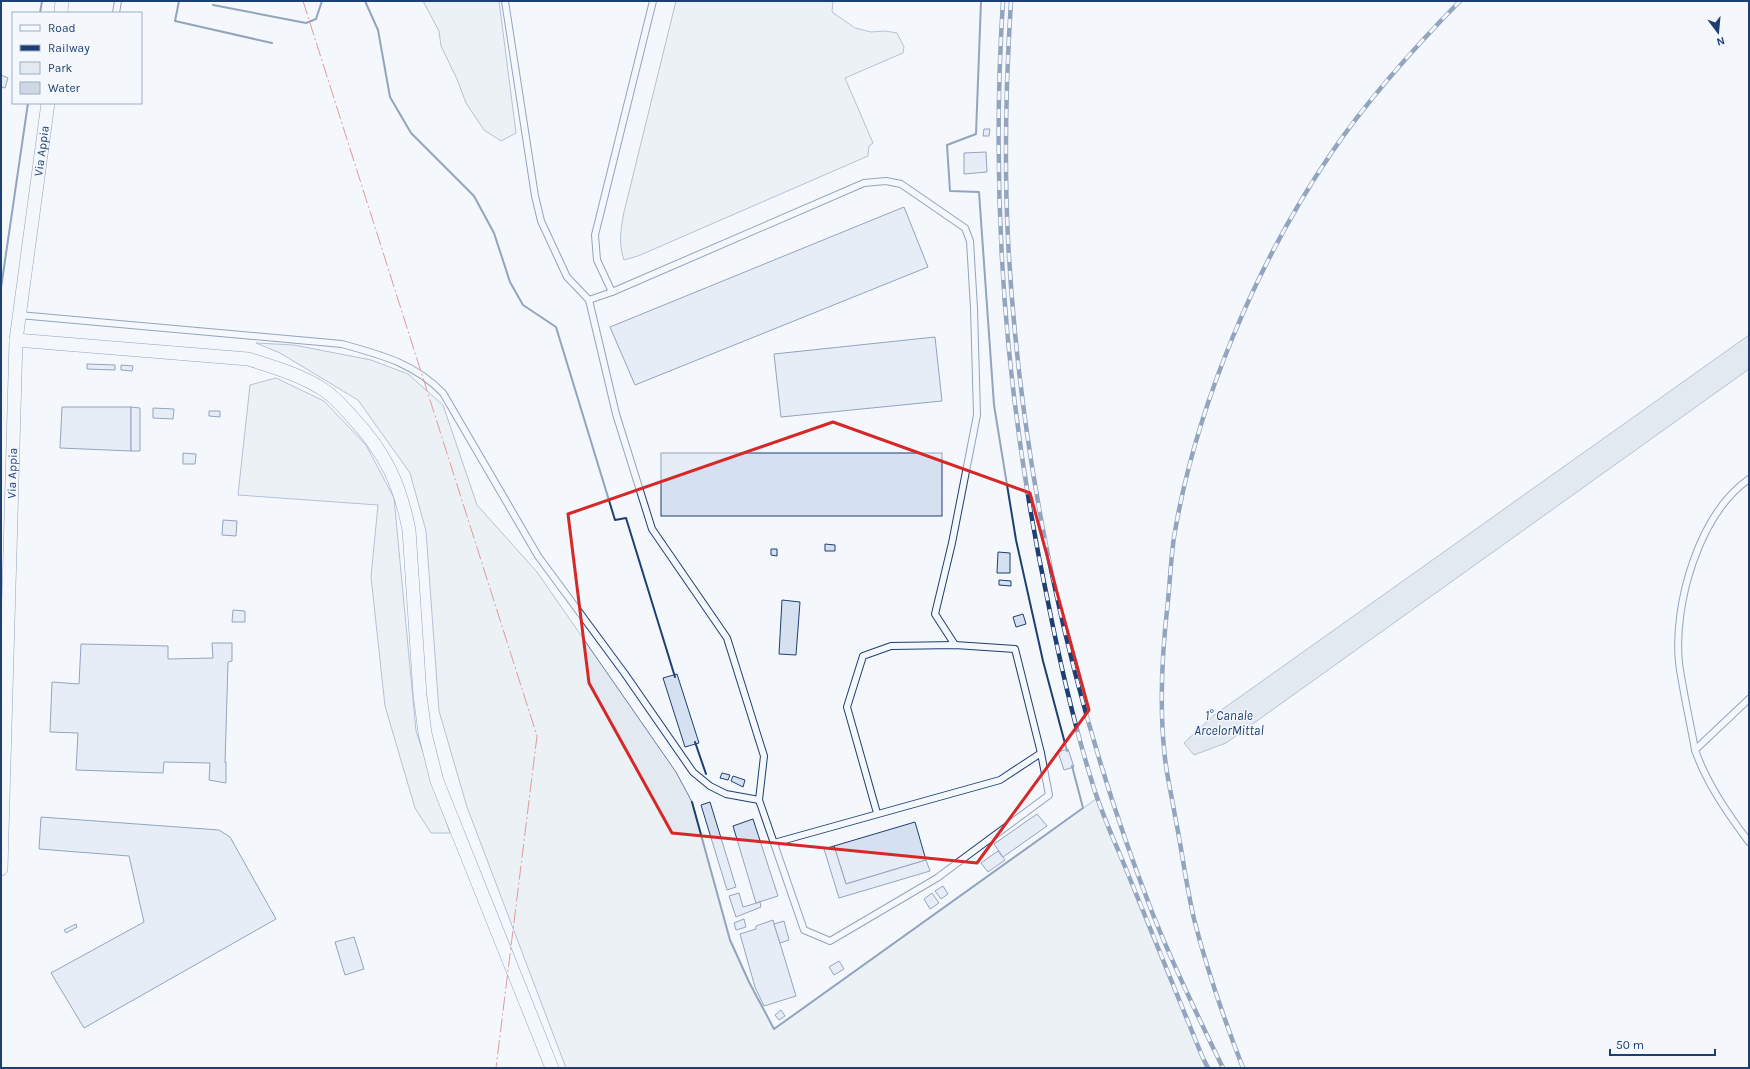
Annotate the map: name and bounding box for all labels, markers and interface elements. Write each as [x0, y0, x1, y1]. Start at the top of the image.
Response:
legend [12, 12, 142, 104]
north arrow [1698, 12, 1738, 52]
text: Road [48, 21, 76, 35]
text: N [1715, 34, 1726, 48]
text: Railway [48, 41, 90, 55]
text: Park [48, 61, 73, 75]
text: Water [48, 81, 81, 95]
street label: Via Appia [31, 125, 52, 177]
street label: Via Appia [5, 448, 20, 499]
water label: 1° Canale ArcelorMittal [1194, 708, 1264, 738]
scale bar [1610, 1031, 1715, 1057]
text: 50 m [1616, 1038, 1644, 1052]

